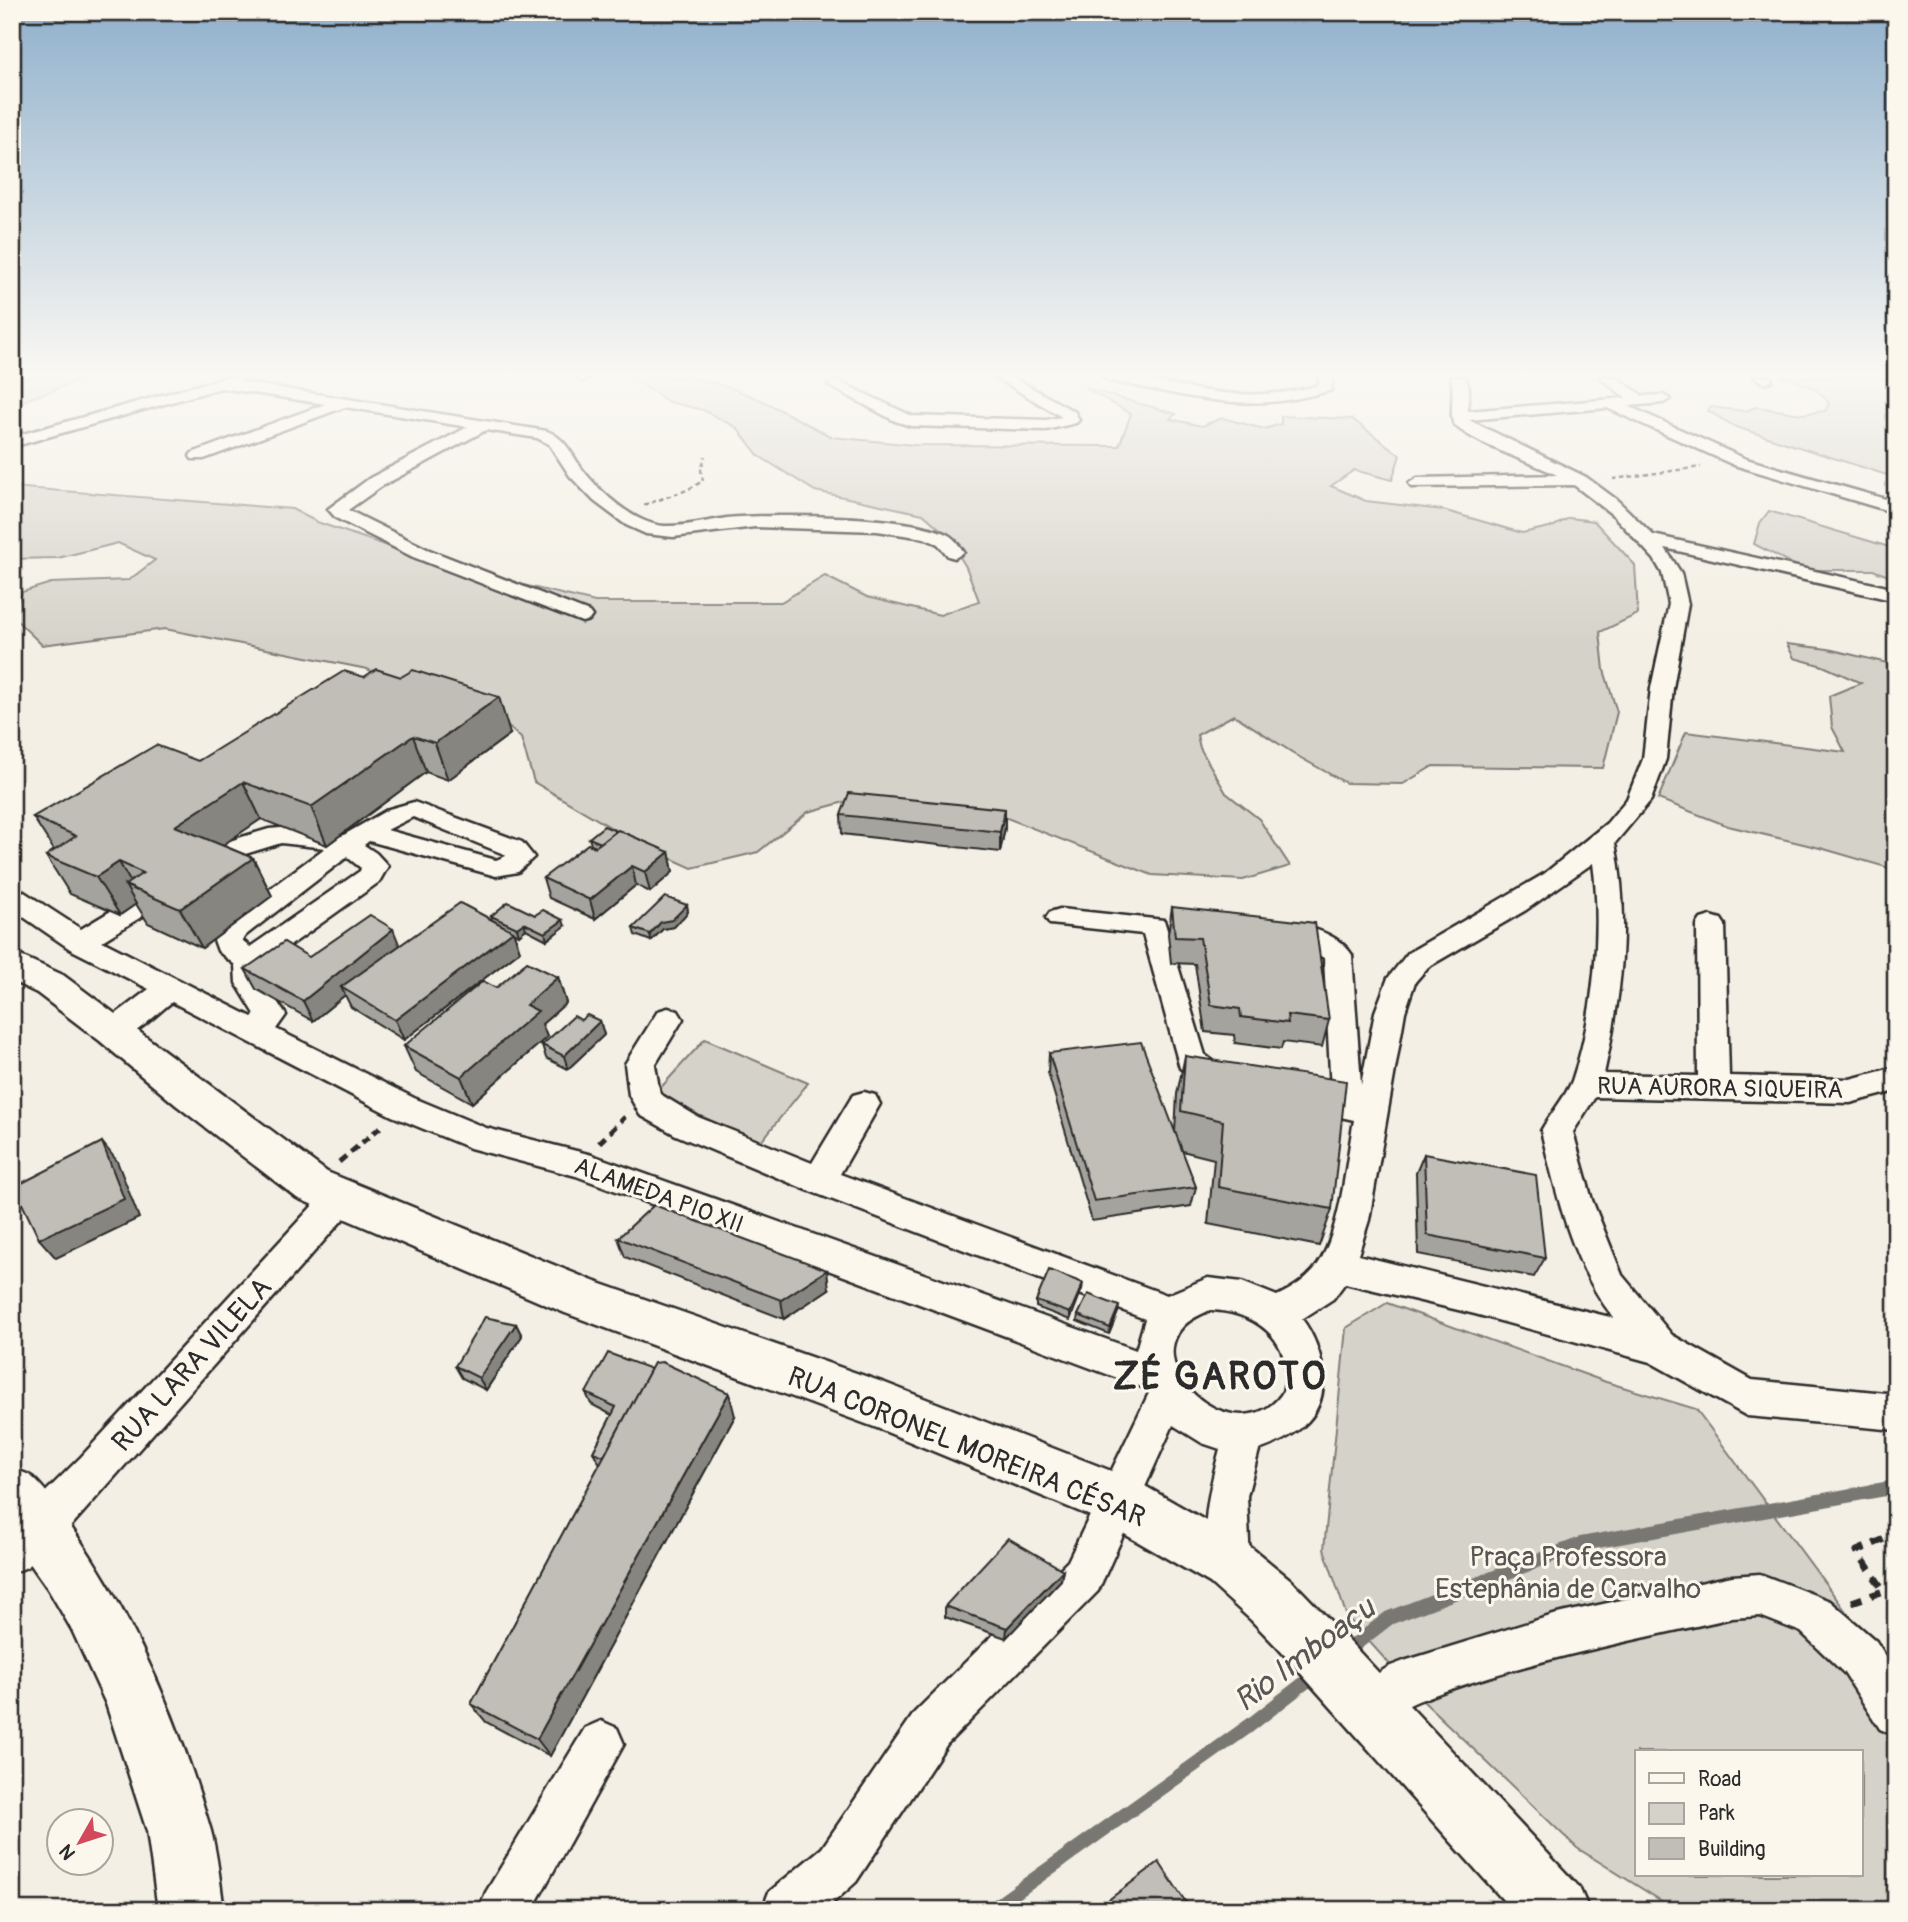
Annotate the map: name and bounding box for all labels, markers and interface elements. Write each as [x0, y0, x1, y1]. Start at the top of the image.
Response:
street label: RUA AURORA SIQUEIRA [1597, 1072, 1843, 1105]
street label: ALAMEDA PIO XII [570, 1151, 747, 1240]
street label: RUA LARA VILELA [105, 1271, 280, 1459]
district label: ZÉ GAROTO [1113, 1352, 1327, 1401]
street label: RUA CORONEL MOREIRA CÉSAR [782, 1359, 1151, 1535]
park label: Praça Professora Estephânia de Carvalho [1435, 1540, 1701, 1607]
water label: Rio Imboaçu [1226, 1588, 1385, 1721]
legend [1635, 1750, 1862, 1876]
text: Road [1698, 1766, 1742, 1793]
text: Park [1698, 1800, 1735, 1827]
north arrow [46, 1806, 116, 1876]
text: Building [1698, 1836, 1765, 1863]
text: N [54, 1839, 81, 1865]

